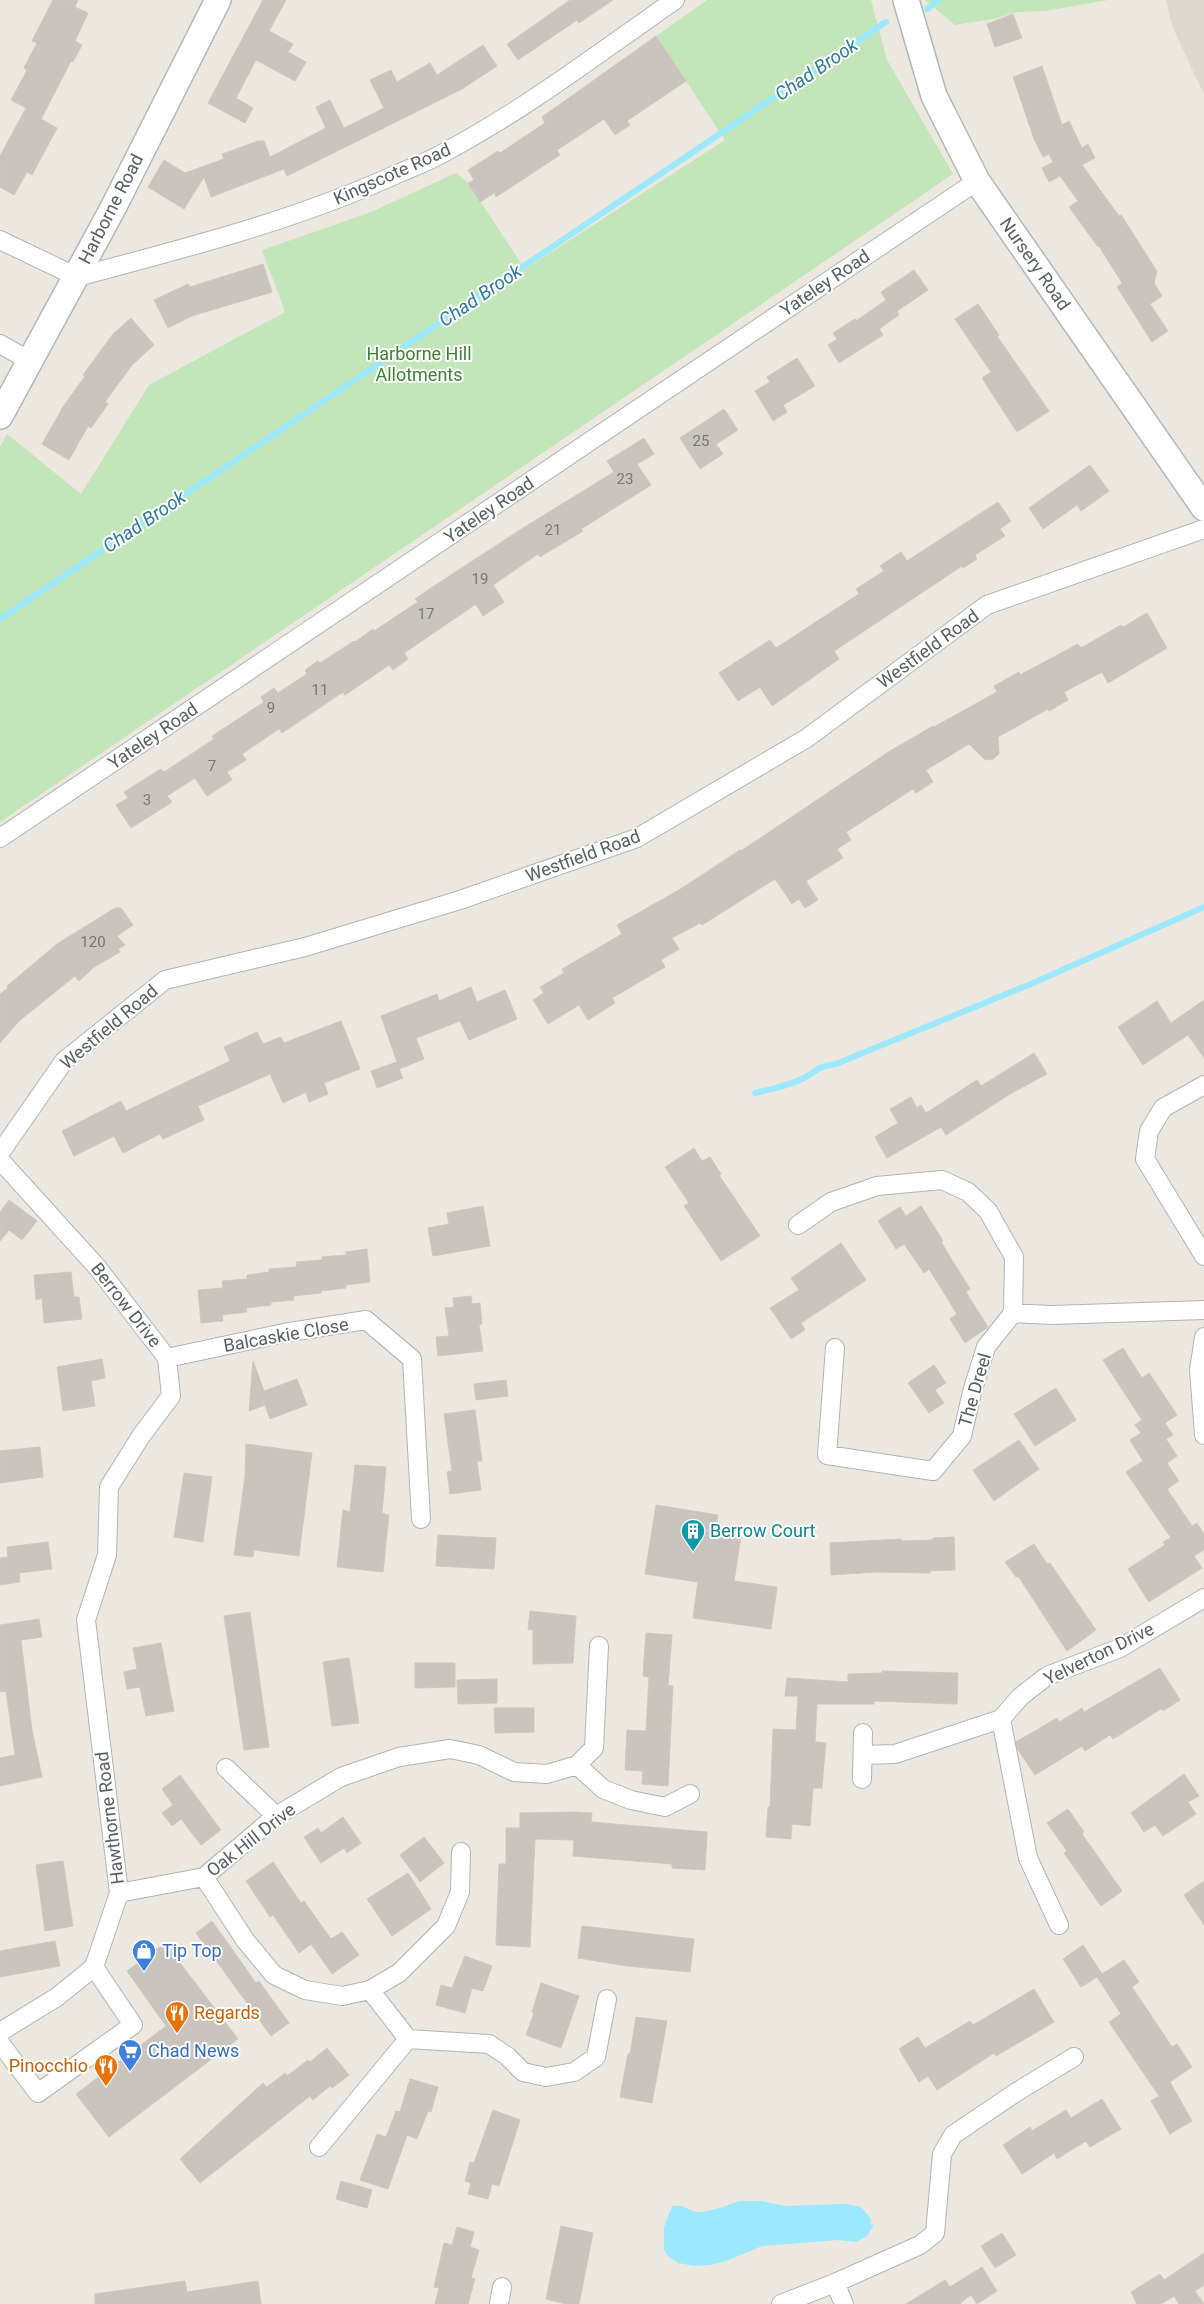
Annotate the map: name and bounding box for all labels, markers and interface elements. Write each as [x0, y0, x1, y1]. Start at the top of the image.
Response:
water label: Chad Brook [770, 33, 863, 106]
street label: Kingscote Road [330, 138, 454, 209]
street label: Harborne Road [74, 150, 147, 267]
street label: Nursery Road [996, 213, 1075, 314]
street label: Yateley Road [776, 245, 873, 320]
water label: Chad Brook [434, 259, 527, 332]
park label: Harborne Hill Allotments [366, 343, 472, 385]
house number: 25 [693, 432, 709, 450]
house number: 23 [617, 470, 633, 488]
street label: Yateley Road [440, 472, 537, 547]
water label: Chad Brook [98, 485, 191, 558]
house number: 21 [545, 521, 561, 539]
house number: 19 [472, 570, 488, 588]
house number: 17 [418, 605, 434, 623]
street label: Westfield Road [873, 605, 983, 692]
house number: 11 [312, 681, 328, 699]
street label: Yateley Road [104, 698, 201, 773]
house number: 9 [267, 699, 275, 717]
house number: 7 [208, 757, 216, 775]
house number: 3 [143, 791, 151, 809]
street label: Westfield Road [523, 825, 643, 886]
house number: 120 [80, 933, 106, 951]
street label: Westfield Road [56, 980, 161, 1073]
street label: Berrow Drive [87, 1258, 166, 1351]
street label: Balcaskie Close [222, 1313, 350, 1356]
street label: The Dreel [954, 1350, 995, 1429]
building icon: Berrow Court [680, 1518, 706, 1552]
place label: Berrow Court [710, 1520, 815, 1541]
street label: Yelverton Drive [1040, 1618, 1157, 1689]
street label: Hawthorne Road [91, 1750, 128, 1886]
street label: Oak Hill Drive [202, 1799, 299, 1881]
shop icon: Tip Top [131, 1938, 157, 1972]
place label: Tip Top [162, 1940, 222, 1961]
restaurant icon: Regards [164, 2000, 190, 2034]
place label: Regards [194, 2002, 260, 2023]
supermarket icon: Chad News [117, 2038, 143, 2072]
place label: Chad News [148, 2040, 239, 2061]
restaurant icon: Pinocchio [93, 2053, 119, 2087]
place label: Pinocchio [9, 2055, 88, 2076]

